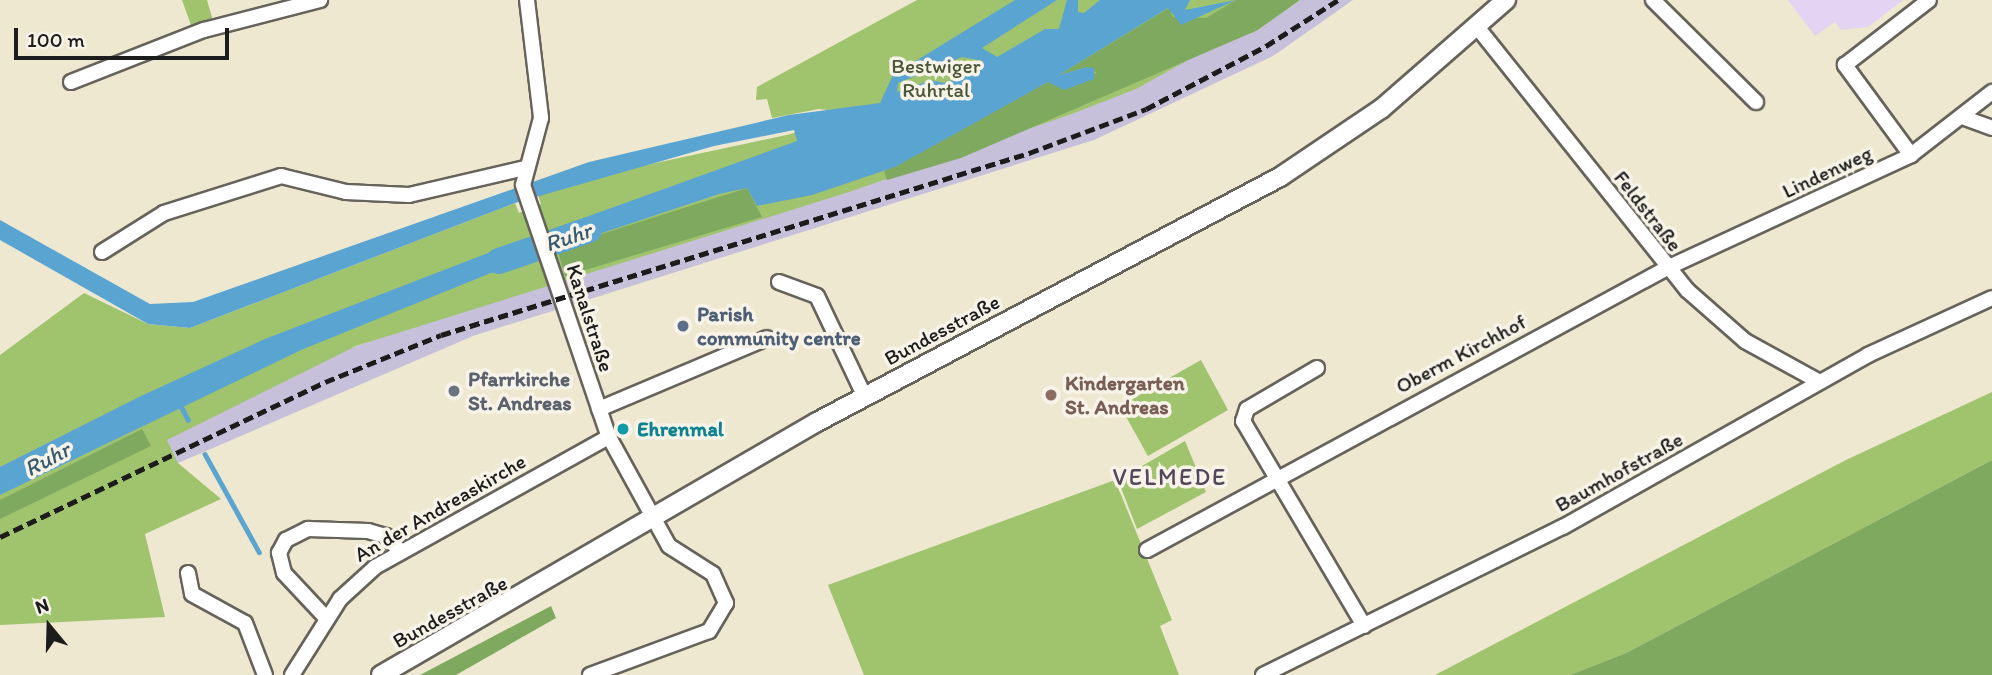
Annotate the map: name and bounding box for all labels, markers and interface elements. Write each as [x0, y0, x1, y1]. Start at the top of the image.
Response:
scale bar [18, 14, 233, 58]
text: 100 m [27, 27, 85, 52]
park label: Bestwiger Ruhrtal [891, 53, 981, 103]
street label: Lindenweg [1778, 140, 1876, 204]
street label: Feldstraße [1609, 165, 1687, 257]
water label: Ruhr [541, 216, 595, 258]
street label: Kanalstraße [561, 261, 619, 375]
street label: Bundesstraße [880, 289, 1004, 371]
place label: Parish community centre [697, 301, 861, 351]
street label: Oberm Kirchhof [1391, 309, 1531, 399]
marker: Parish community centre [675, 318, 691, 334]
place label: Pfarrkirche St. Andreas [468, 366, 572, 416]
place label: Kindergarten St. Andreas [1065, 370, 1185, 420]
marker: Pfarrkirche St. Andreas [446, 383, 462, 399]
marker: Kindergarten St. Andreas [1043, 387, 1059, 403]
place label: Ehrenmal [637, 416, 724, 442]
marker: Ehrenmal [615, 421, 631, 437]
street label: Baumhofstraße [1551, 426, 1687, 518]
water label: Ruhr [19, 436, 75, 482]
street label: An der Andreaskirche [350, 449, 530, 567]
district label: VELMEDE [1113, 463, 1227, 491]
street label: Bundesstraße [388, 570, 512, 654]
north arrow [14, 591, 84, 661]
text: N [32, 593, 52, 619]

